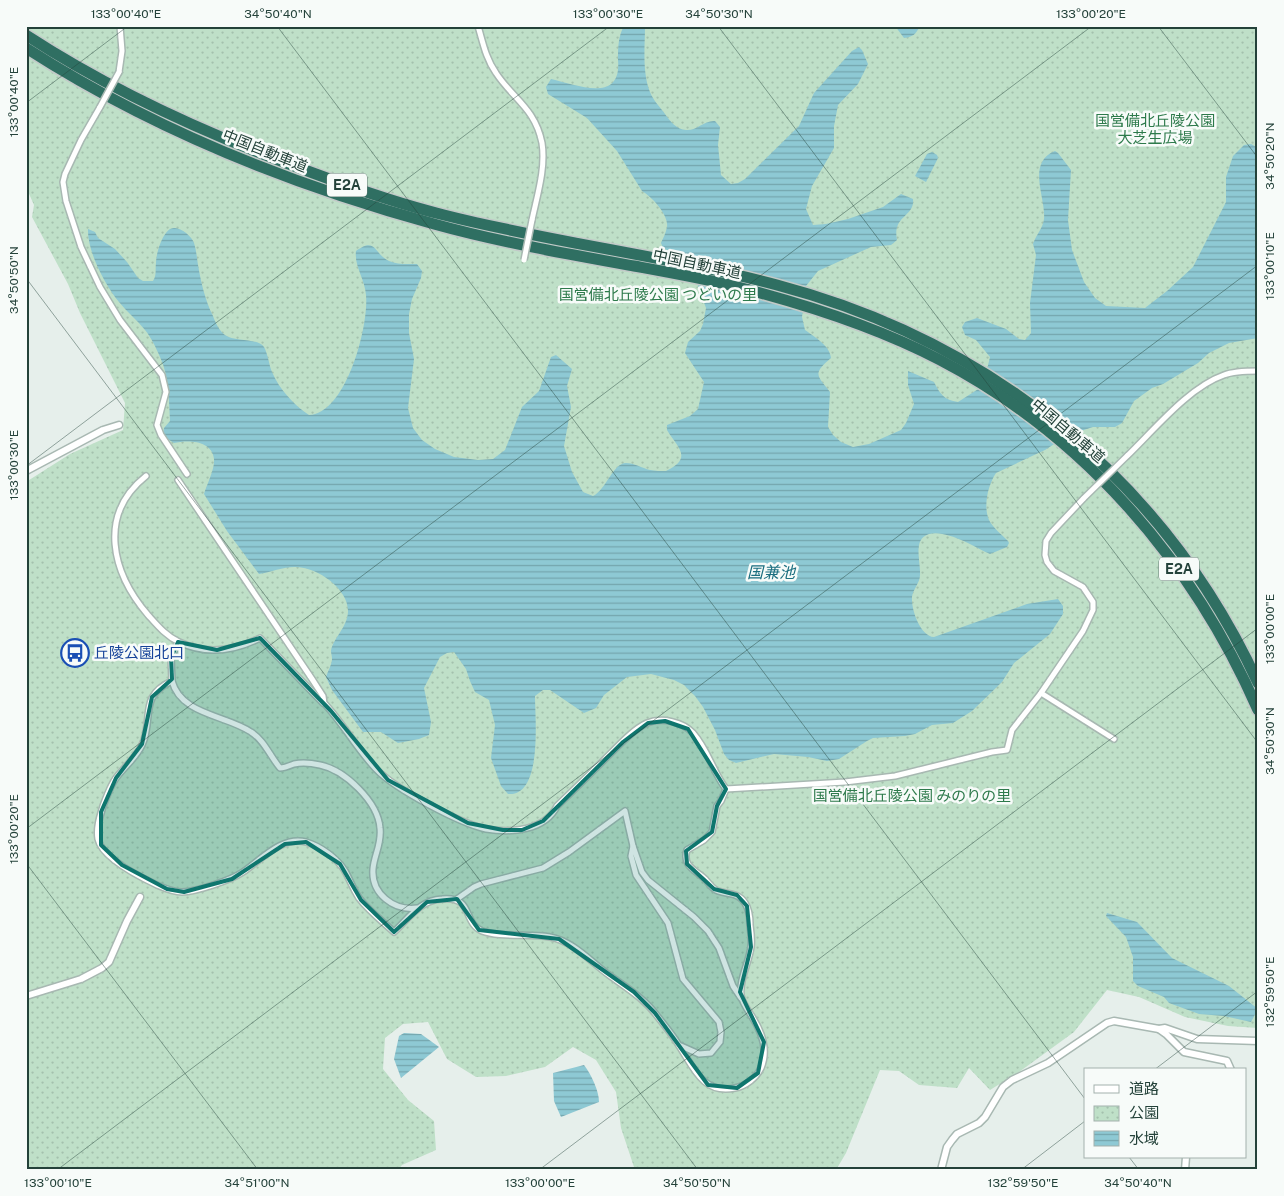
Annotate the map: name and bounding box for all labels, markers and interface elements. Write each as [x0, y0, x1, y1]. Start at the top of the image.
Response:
text: 133°00'40"E [91, 7, 161, 21]
text: 34°50'40"N [244, 7, 312, 21]
text: 133°00'30"E [573, 7, 643, 21]
text: 34°50'30"N [685, 7, 753, 21]
text: 133°00'20"E [1056, 7, 1126, 21]
text: 133°00'40"E [7, 67, 21, 137]
park label: 国営備北丘陵公園 大芝生広場 [1095, 112, 1215, 146]
text: 34°50'20"N [1263, 122, 1277, 190]
street label: 中国自動車道 [220, 126, 310, 175]
road number: E2A [327, 174, 367, 196]
text: 133°00'10"E [1263, 232, 1277, 300]
text: 34°50'50"N [7, 246, 21, 314]
street label: 中国自動車道 [651, 246, 743, 281]
park label: 国営備北丘陵公園 つどいの里 [559, 286, 757, 303]
street label: 中国自動車道 [1028, 395, 1108, 466]
text: 133°00'30"E [7, 430, 21, 500]
road number: E2A [1159, 558, 1199, 580]
water label: 国兼池 [747, 563, 797, 582]
text: 133°00'00"E [1263, 594, 1277, 664]
bus stop icon: 丘陵公園北口 [60, 638, 90, 668]
place label: 丘陵公園北口 [94, 644, 184, 661]
text: 34°50'30"N [1263, 707, 1277, 775]
park label: 国営備北丘陵公園 みのりの里 [813, 787, 1011, 804]
text: 133°00'20"E [7, 794, 21, 864]
text: 132°59'50"E [1263, 957, 1277, 1027]
legend [1084, 1068, 1246, 1158]
text: 道路 [1129, 1080, 1159, 1097]
text: 公園 [1129, 1104, 1159, 1121]
text: 水域 [1129, 1130, 1159, 1147]
text: 133°00'10"E [24, 1176, 92, 1190]
text: 34°51'00"N [225, 1176, 289, 1190]
text: 133°00'00"E [505, 1176, 575, 1190]
text: 34°50'50"N [663, 1176, 731, 1190]
text: 132°59'50"E [988, 1176, 1058, 1190]
text: 34°50'40"N [1104, 1176, 1172, 1190]

